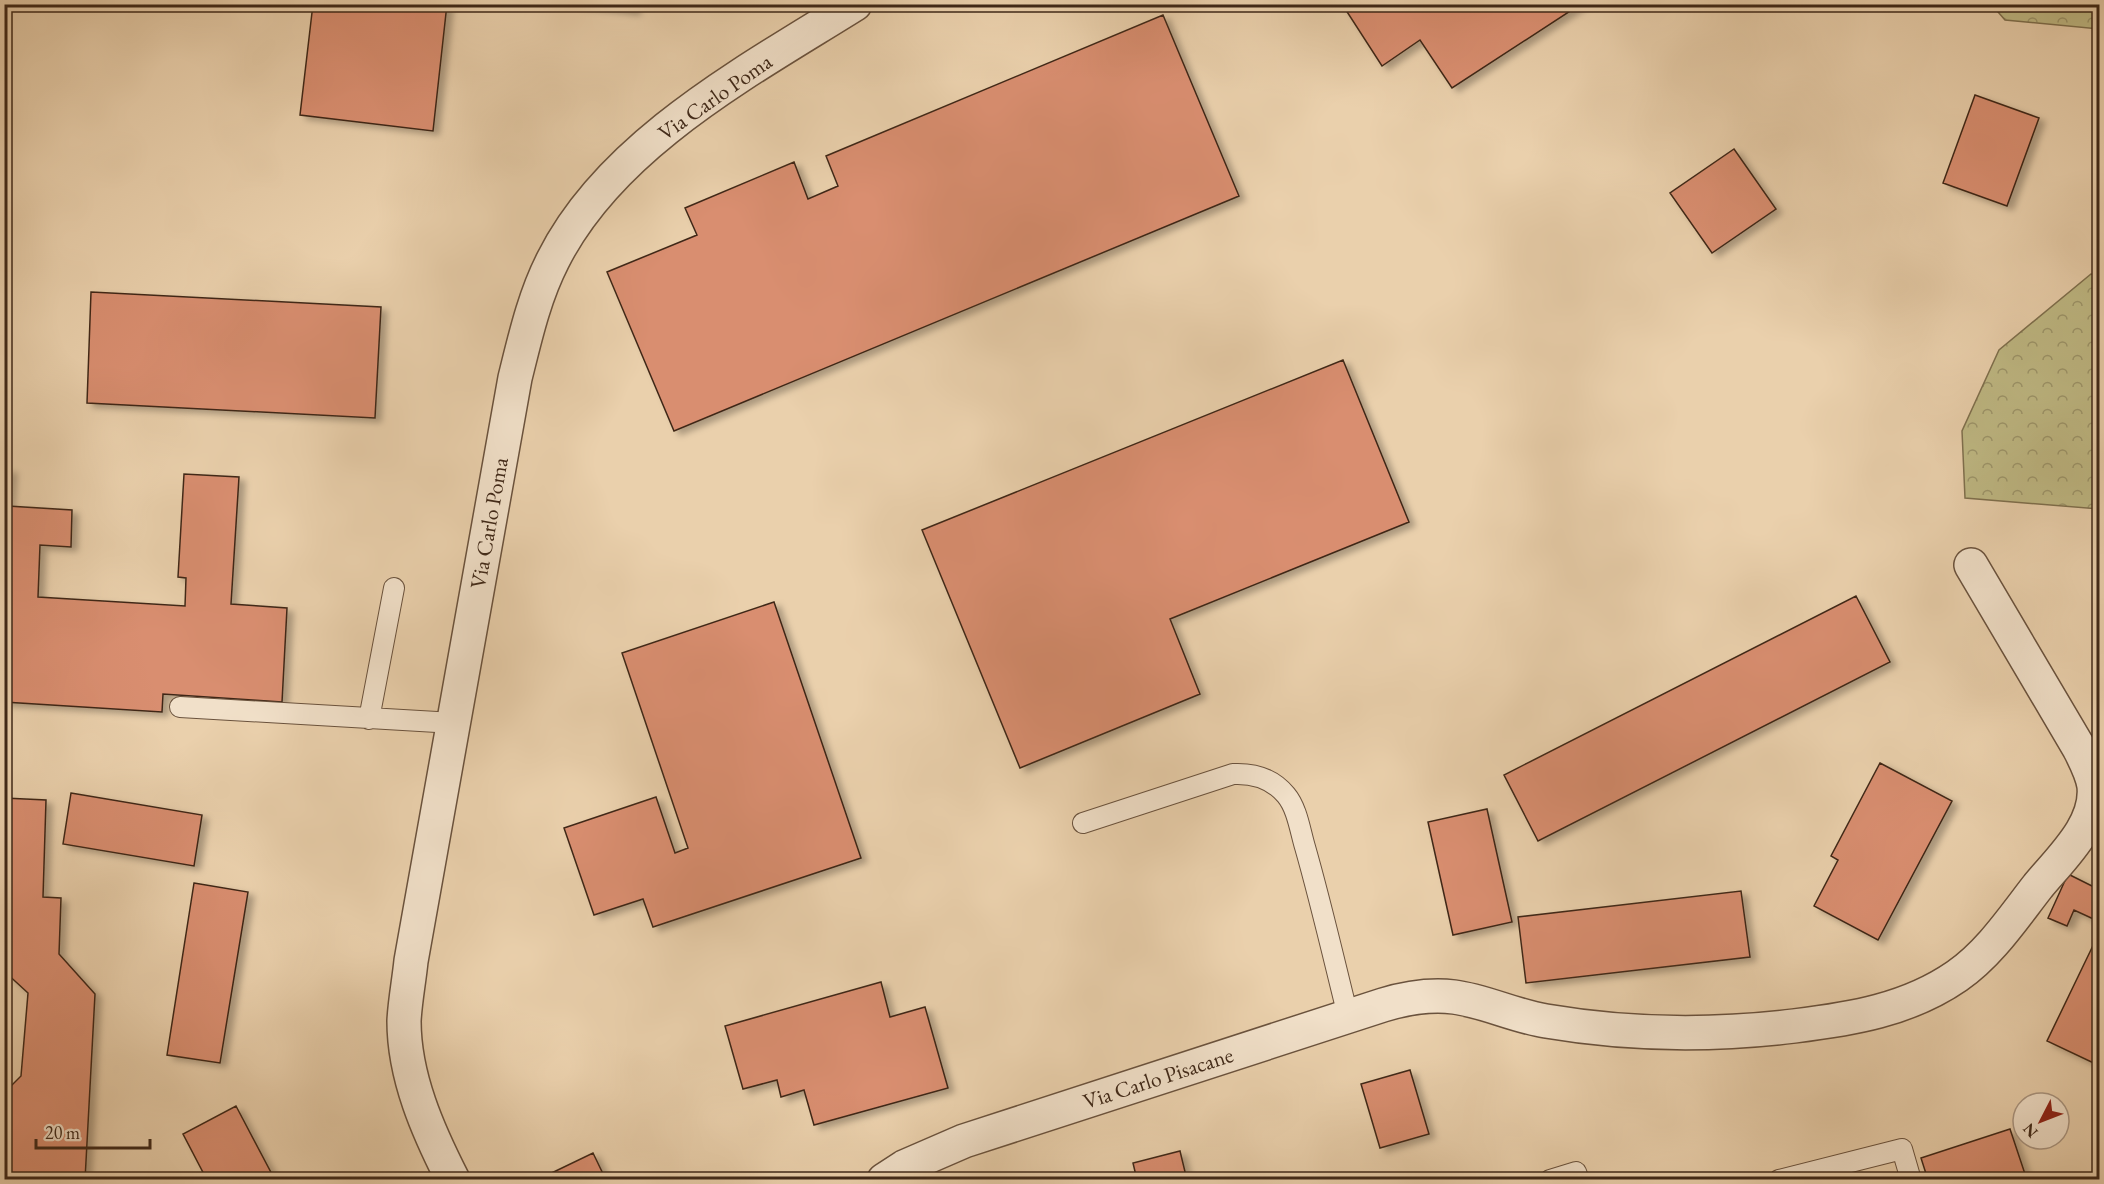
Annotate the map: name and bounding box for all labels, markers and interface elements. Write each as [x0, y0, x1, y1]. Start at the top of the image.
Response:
street label: Via Carlo Poma [652, 47, 778, 147]
street label: Via Carlo Poma [463, 455, 515, 591]
street label: Via Carlo Pisacane [1079, 1040, 1237, 1116]
north arrow [2011, 1091, 2071, 1151]
scale bar [36, 1112, 150, 1150]
text: N [2018, 1119, 2042, 1143]
text: 20 m [45, 1121, 80, 1144]

